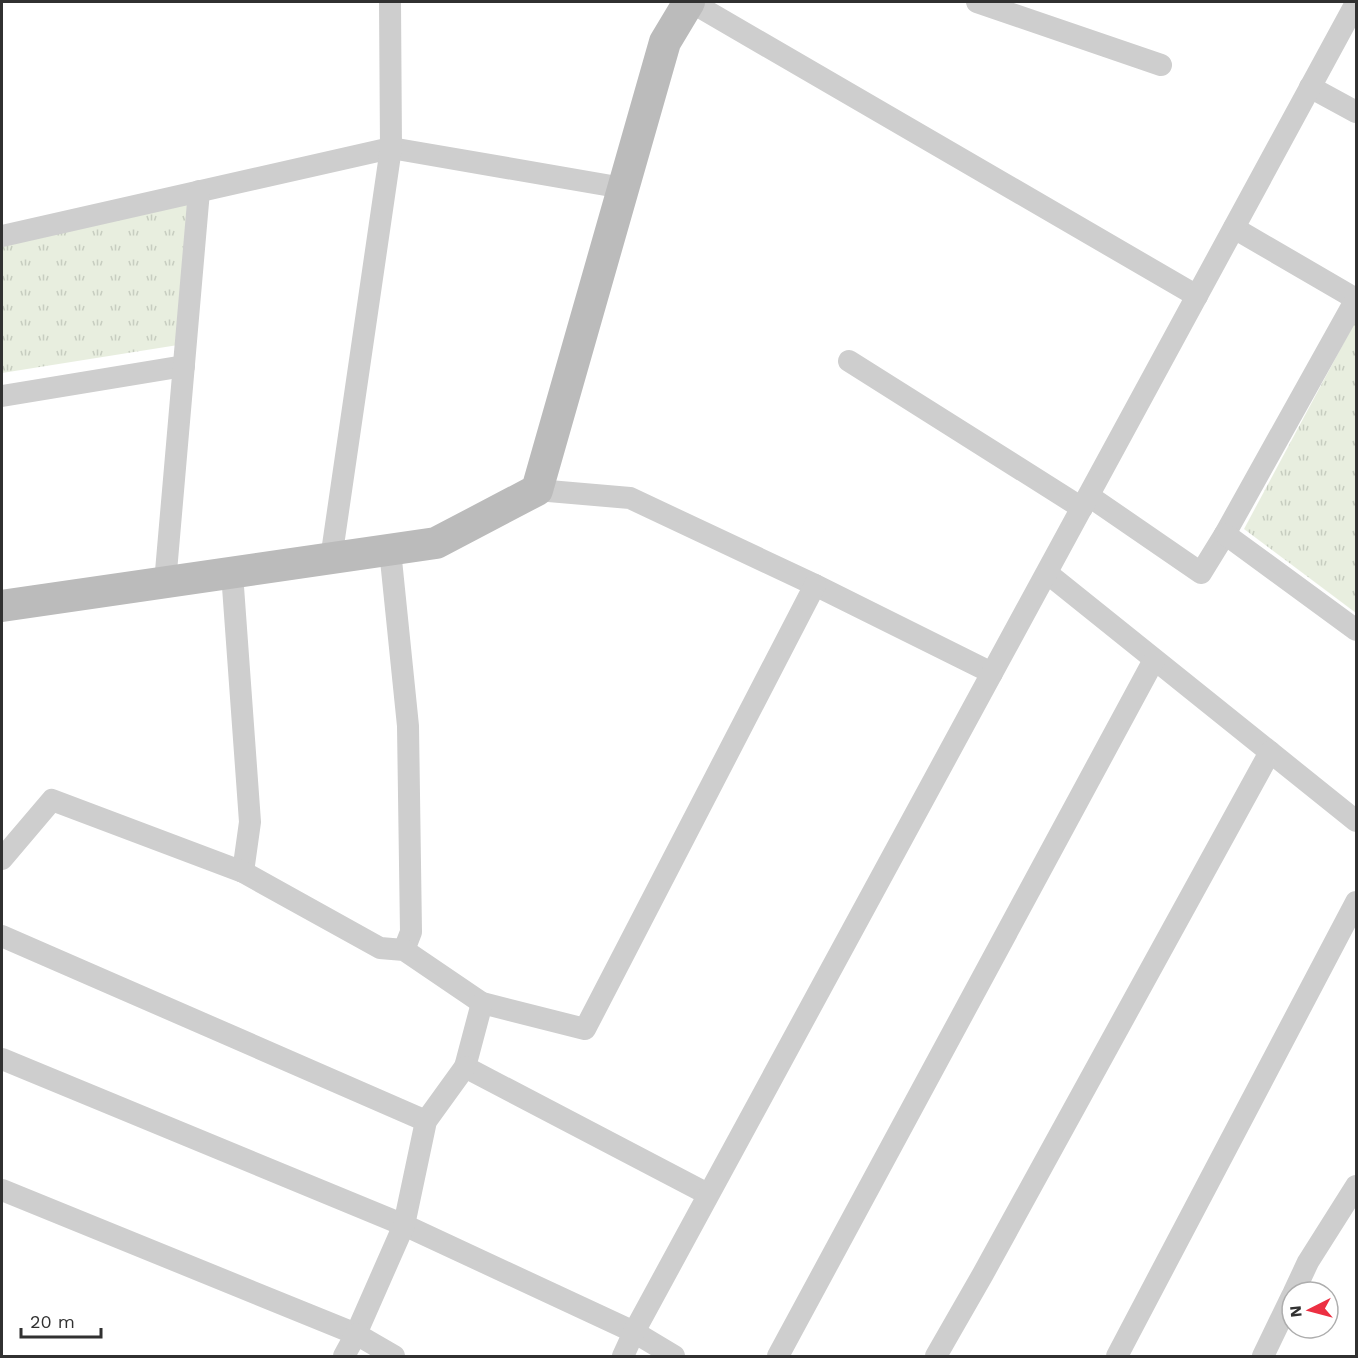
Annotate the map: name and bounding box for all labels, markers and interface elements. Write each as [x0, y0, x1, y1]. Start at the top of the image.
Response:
north arrow [1280, 1280, 1340, 1340]
scale bar [21, 1301, 100, 1339]
text: N [1286, 1305, 1306, 1318]
text: 20 m [30, 1311, 75, 1332]

